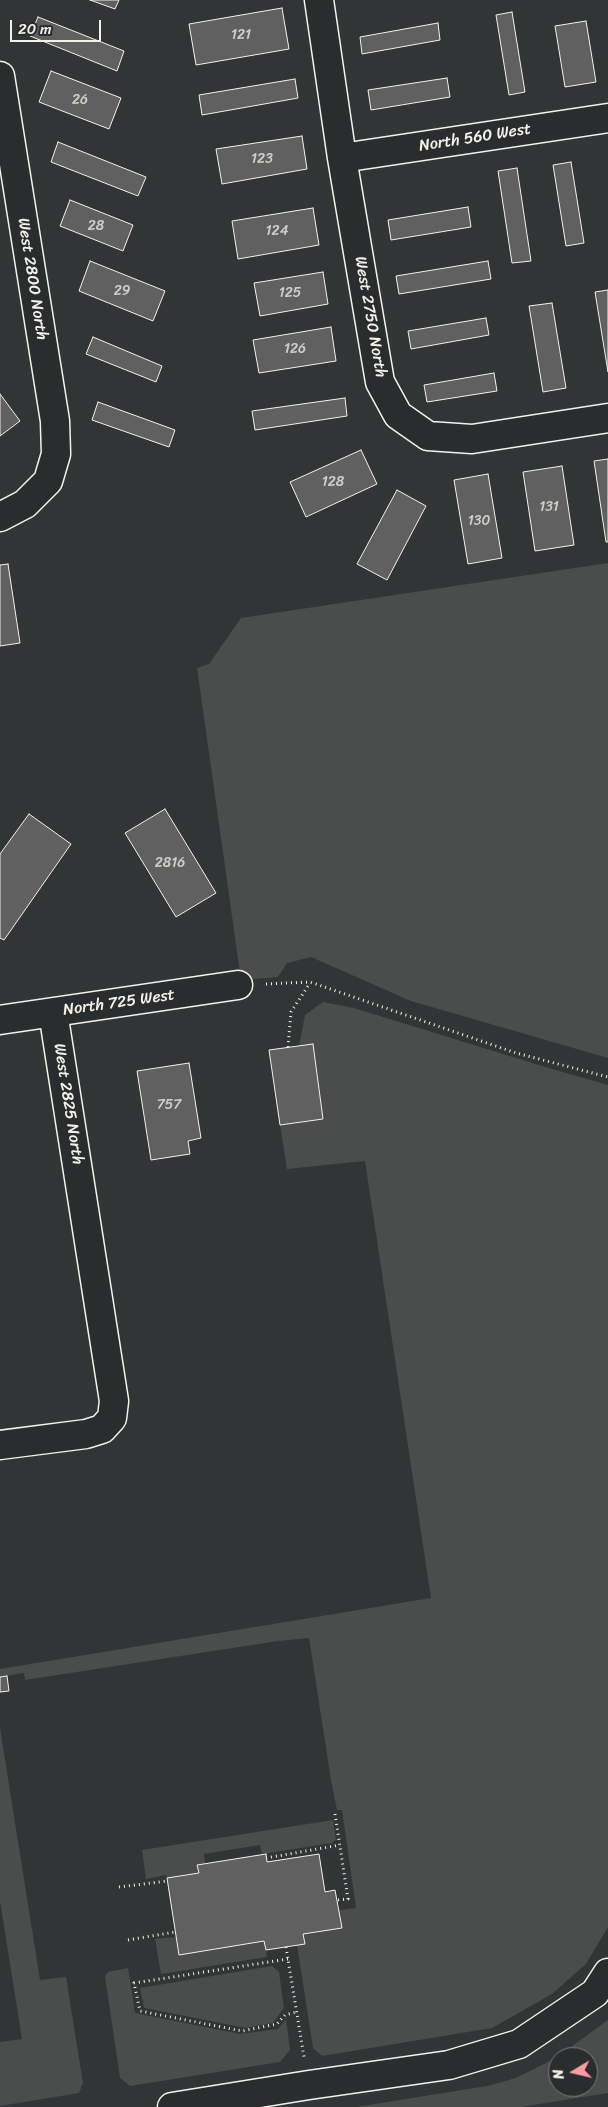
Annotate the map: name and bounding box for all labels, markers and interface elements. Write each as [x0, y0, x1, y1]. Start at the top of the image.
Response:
scale bar [12, 10, 104, 42]
text: 20 m [18, 16, 52, 42]
house number: 121 [231, 27, 251, 43]
house number: 26 [72, 92, 88, 108]
street label: North 560 West [418, 120, 532, 156]
house number: 123 [251, 151, 273, 167]
street label: West 2800 North [13, 217, 51, 341]
house number: 28 [88, 218, 104, 234]
house number: 124 [266, 223, 288, 239]
street label: West 2750 North [350, 255, 390, 379]
house number: 29 [114, 283, 130, 299]
house number: 125 [279, 285, 301, 301]
house number: 126 [284, 341, 306, 357]
house number: 128 [322, 474, 344, 490]
house number: 131 [539, 499, 559, 515]
house number: 130 [468, 513, 490, 529]
house number: 2816 [155, 855, 185, 871]
street label: North 725 West [62, 986, 176, 1020]
street label: West 2825 North [49, 1042, 87, 1166]
house number: 757 [157, 1097, 181, 1113]
north arrow [548, 2047, 598, 2097]
text: N [546, 2068, 572, 2081]

